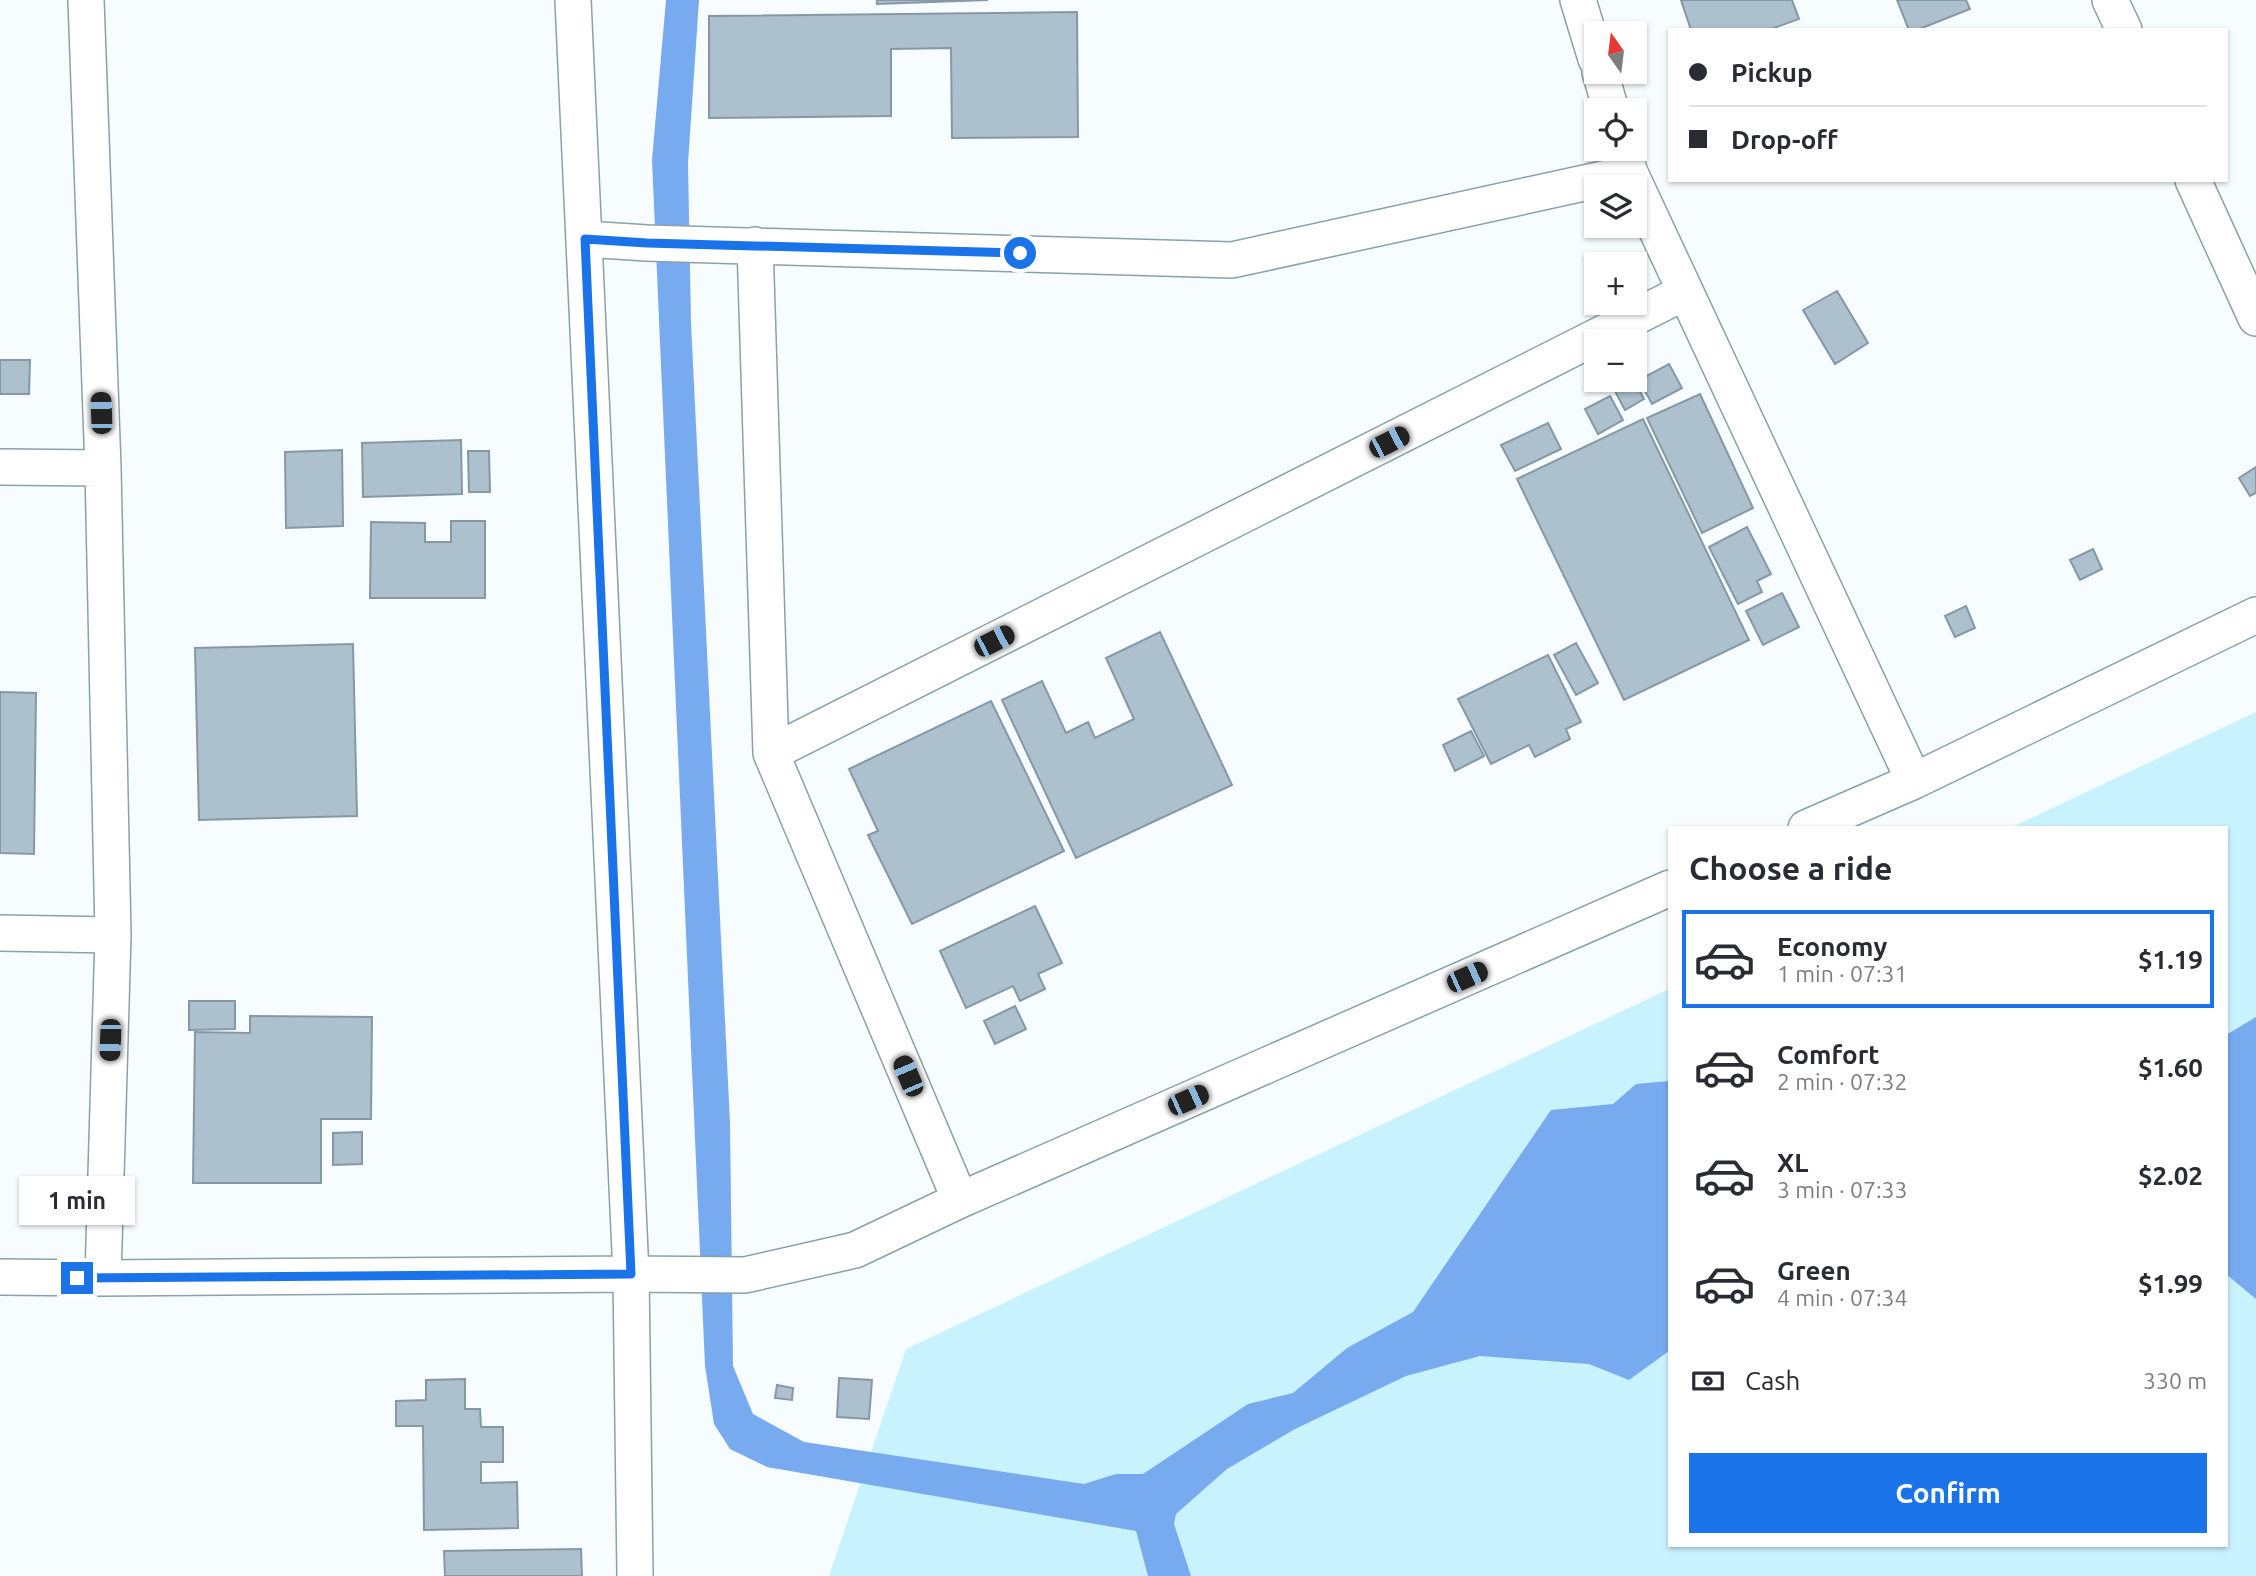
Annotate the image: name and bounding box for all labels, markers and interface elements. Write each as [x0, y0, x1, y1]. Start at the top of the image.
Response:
north arrow [1584, 21, 1647, 84]
map controls [1584, 21, 1647, 392]
text: Pickup [1731, 58, 1813, 87]
button: locate [1584, 98, 1647, 161]
text: Drop-off [1731, 125, 1838, 154]
button: layers [1584, 175, 1647, 238]
route start [1004, 237, 1036, 269]
button: + [1584, 252, 1647, 315]
button: − [1584, 329, 1647, 392]
car [90, 392, 113, 434]
car [1366, 423, 1413, 461]
car [971, 622, 1018, 660]
text: Choose a ride [1689, 850, 1892, 886]
icon: car [1693, 928, 1756, 991]
text: Economy [1777, 932, 1887, 961]
text: $1.19 [2138, 945, 2203, 974]
car [1444, 959, 1491, 995]
text: 1 min · 07:31 [1777, 961, 1908, 986]
car [99, 1019, 122, 1061]
icon: car [1693, 1036, 1756, 1099]
text: Comfort [1777, 1040, 1880, 1069]
car [891, 1053, 926, 1099]
text: $1.60 [2138, 1053, 2203, 1082]
text: 2 min · 07:32 [1777, 1069, 1908, 1094]
car [1165, 1082, 1212, 1118]
icon: car [1693, 1144, 1756, 1207]
text: XL [1777, 1148, 1808, 1177]
text: $2.02 [2138, 1161, 2203, 1190]
callout: 1 min [19, 1176, 135, 1226]
text: 3 min · 07:33 [1777, 1177, 1908, 1202]
text: 1 min [48, 1188, 106, 1213]
icon: car [1693, 1252, 1756, 1315]
text: Green [1777, 1256, 1851, 1285]
route end [61, 1262, 93, 1294]
text: $1.99 [2138, 1269, 2203, 1298]
text: 4 min · 07:34 [1777, 1285, 1908, 1310]
icon: cash [1689, 1362, 1727, 1400]
text: Cash [1745, 1366, 1800, 1395]
text: 330 m [2143, 1368, 2207, 1393]
button: Confirm [1689, 1453, 2207, 1533]

